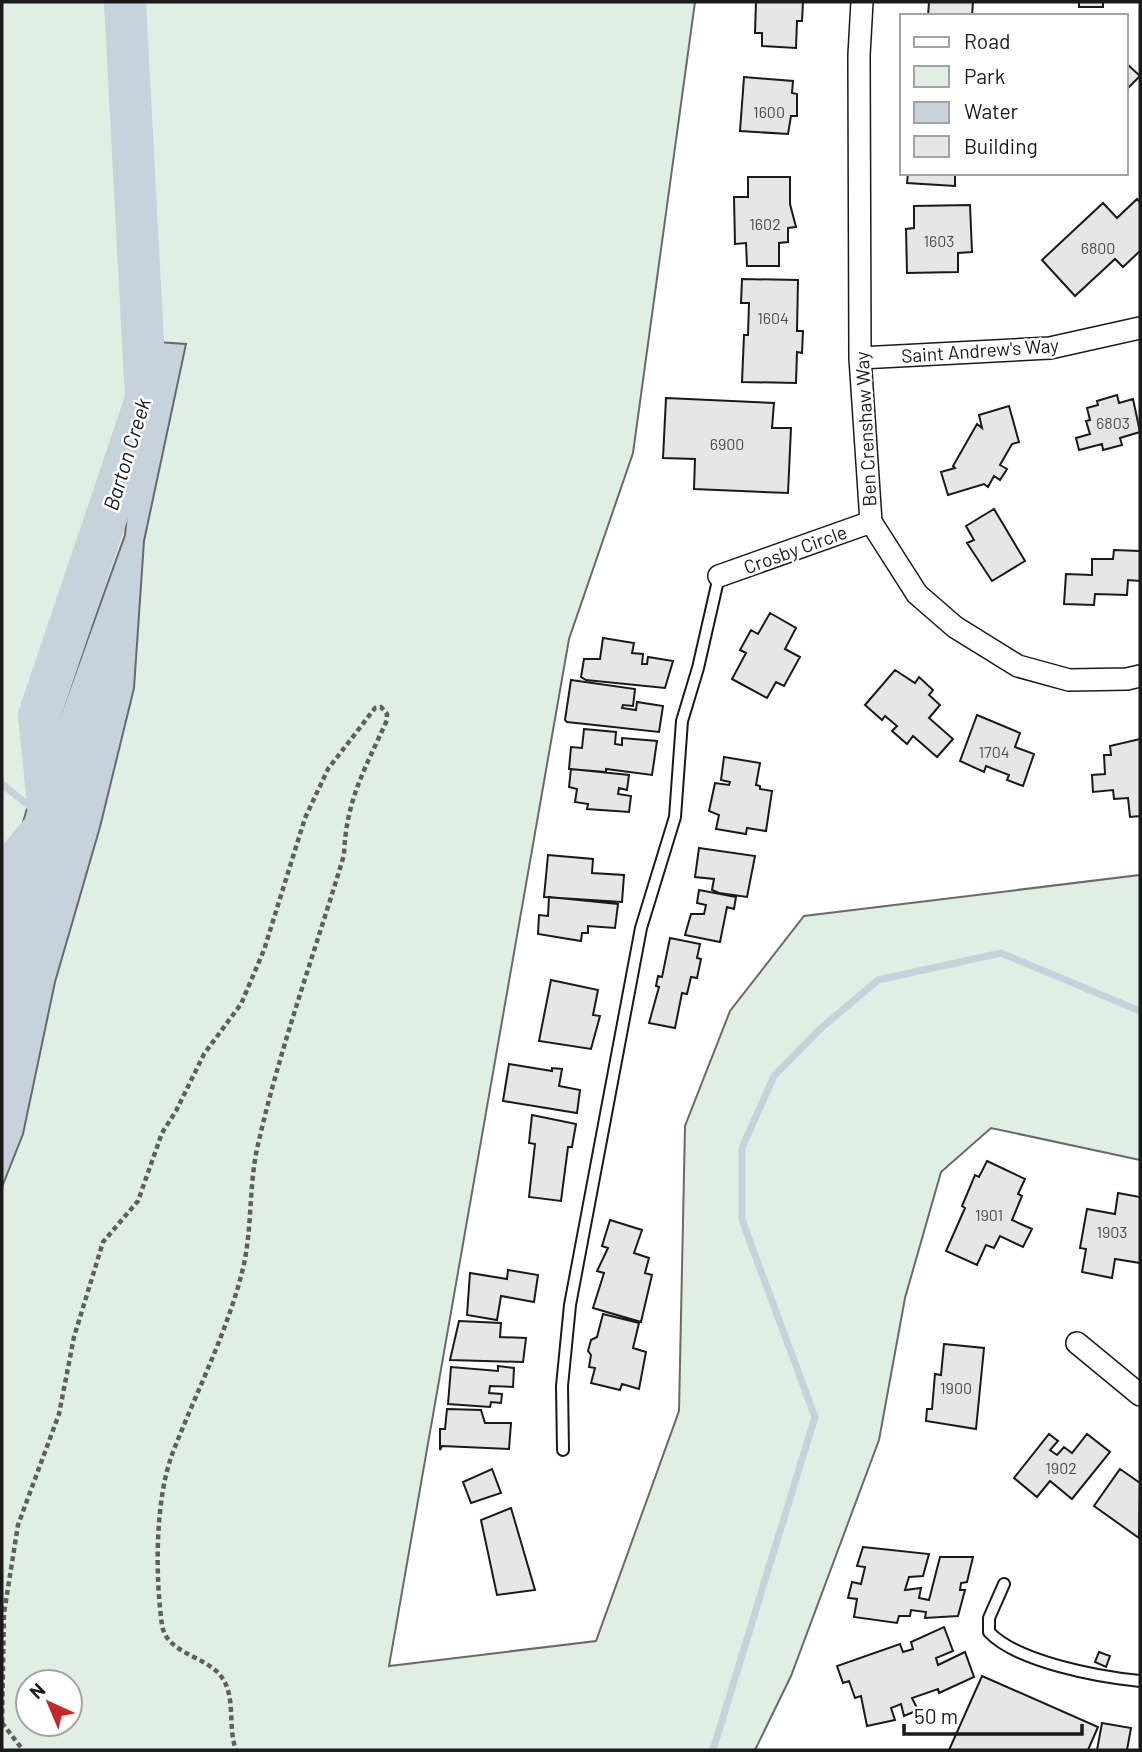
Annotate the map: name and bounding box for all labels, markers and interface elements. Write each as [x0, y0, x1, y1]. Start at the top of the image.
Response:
legend [900, 14, 1128, 175]
text: Road [964, 28, 1010, 53]
text: Park [964, 63, 1005, 88]
text: Water [964, 98, 1019, 123]
house number: 1600 [753, 102, 785, 121]
text: Building [964, 133, 1038, 158]
house number: 1602 [749, 214, 781, 233]
house number: 1603 [923, 231, 955, 250]
house number: 6800 [1081, 238, 1115, 257]
house number: 1604 [757, 308, 789, 327]
street label: Saint Andrew's Way [900, 333, 1060, 367]
street label: Ben Crenshaw Way [849, 351, 881, 507]
water label: Barton Creek [97, 394, 155, 513]
house number: 6803 [1096, 413, 1130, 432]
house number: 6900 [710, 434, 744, 453]
street label: Crosby Circle [740, 520, 850, 578]
house number: 1704 [978, 742, 1010, 761]
house number: 1901 [975, 1205, 1003, 1224]
house number: 1903 [1096, 1222, 1128, 1241]
house number: 1900 [940, 1378, 972, 1397]
house number: 1902 [1045, 1458, 1077, 1477]
north arrow [14, 1668, 84, 1738]
text: N [24, 1678, 49, 1703]
scale bar [904, 1692, 1082, 1736]
text: 50 m [914, 1703, 958, 1728]

